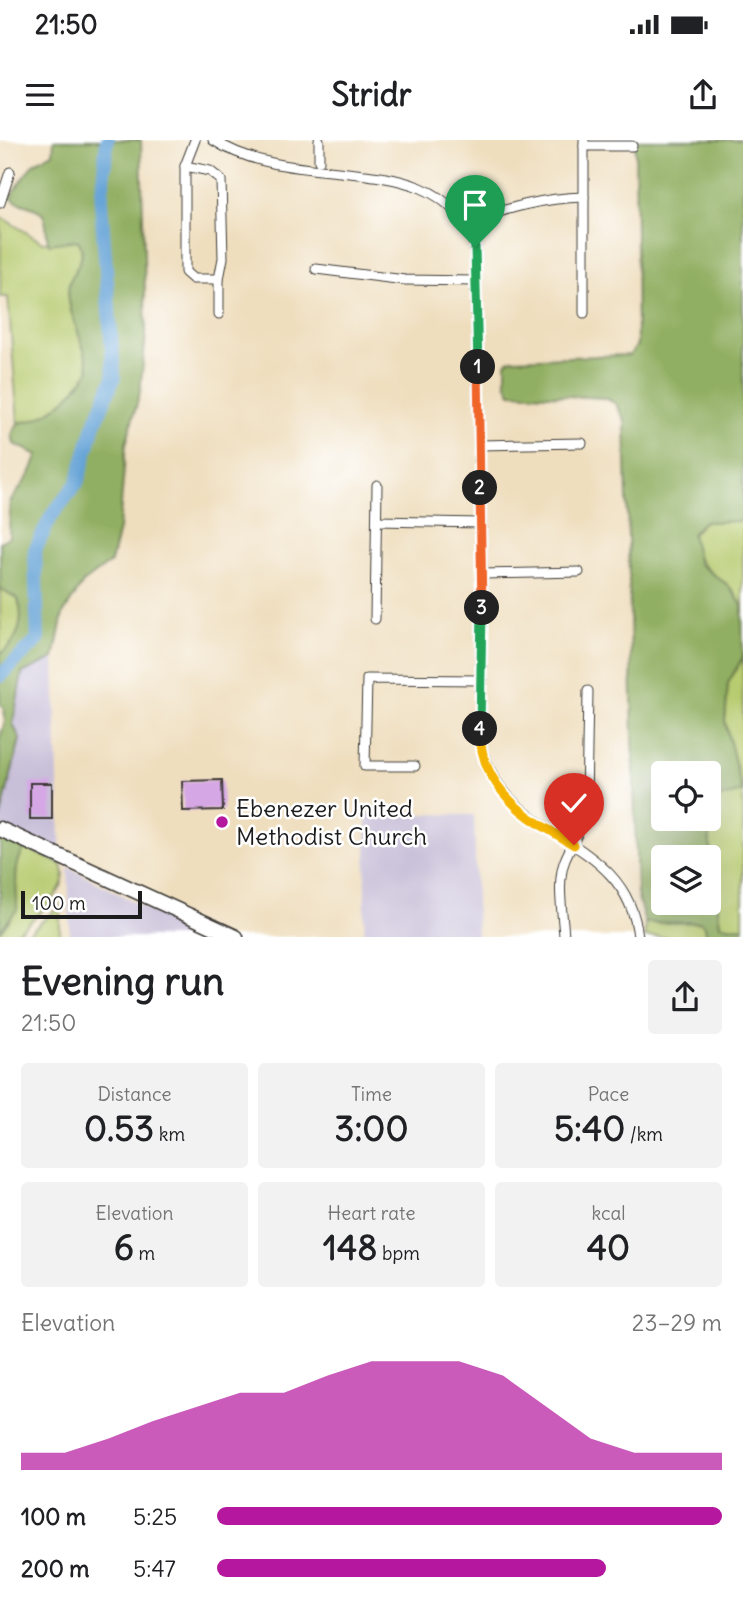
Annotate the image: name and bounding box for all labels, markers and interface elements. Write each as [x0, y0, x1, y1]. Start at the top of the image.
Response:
text: 21:50 [35, 8, 98, 41]
text: Stridr [331, 74, 412, 115]
icon: menu [21, 76, 59, 114]
icon: share [684, 76, 722, 114]
pin [445, 175, 505, 247]
icon: arrive [456, 186, 494, 224]
pin: 1 [461, 350, 496, 384]
text: 1 [474, 354, 481, 378]
pin: 2 [462, 470, 498, 506]
text: 2 [474, 475, 485, 499]
pin: 3 [464, 590, 500, 626]
text: 3 [476, 595, 487, 619]
pin: 4 [462, 712, 498, 746]
text: 4 [474, 716, 485, 740]
map controls [651, 761, 721, 915]
button: locate [651, 761, 721, 831]
pin [544, 773, 604, 845]
icon: check [555, 784, 593, 822]
place label: Ebenezer United Methodist Church [236, 793, 427, 851]
marker: Ebenezer United Methodist Church [214, 814, 230, 830]
button: layers [651, 845, 721, 915]
scale bar [21, 888, 142, 920]
text: 100 m [32, 891, 86, 915]
text: Evening run [21, 958, 224, 1005]
button: share [648, 960, 722, 1034]
text: 21:50 [21, 1008, 76, 1037]
text: Distance [97, 1082, 172, 1106]
text: Time [351, 1082, 392, 1106]
text: Pace [588, 1082, 629, 1106]
text: 0.53 [84, 1106, 154, 1150]
text: 3:00 [335, 1106, 408, 1150]
text: 5:40 [554, 1106, 625, 1150]
text: km [154, 1122, 185, 1146]
text: /km [625, 1122, 663, 1146]
text: Elevation [96, 1201, 173, 1225]
text: Heart rate [327, 1201, 416, 1225]
text: kcal [591, 1201, 626, 1225]
text: 6 [114, 1225, 134, 1269]
text: 148 [323, 1225, 377, 1269]
text: 40 [587, 1225, 630, 1269]
text: m [134, 1241, 155, 1265]
text: bpm [377, 1241, 420, 1265]
text: Elevation [21, 1308, 115, 1337]
text: 23–29 m [632, 1308, 722, 1337]
text: 100 m [21, 1502, 86, 1531]
text: 5:25 [133, 1502, 177, 1531]
text: 200 m [21, 1554, 90, 1583]
text: 5:47 [133, 1554, 176, 1583]

